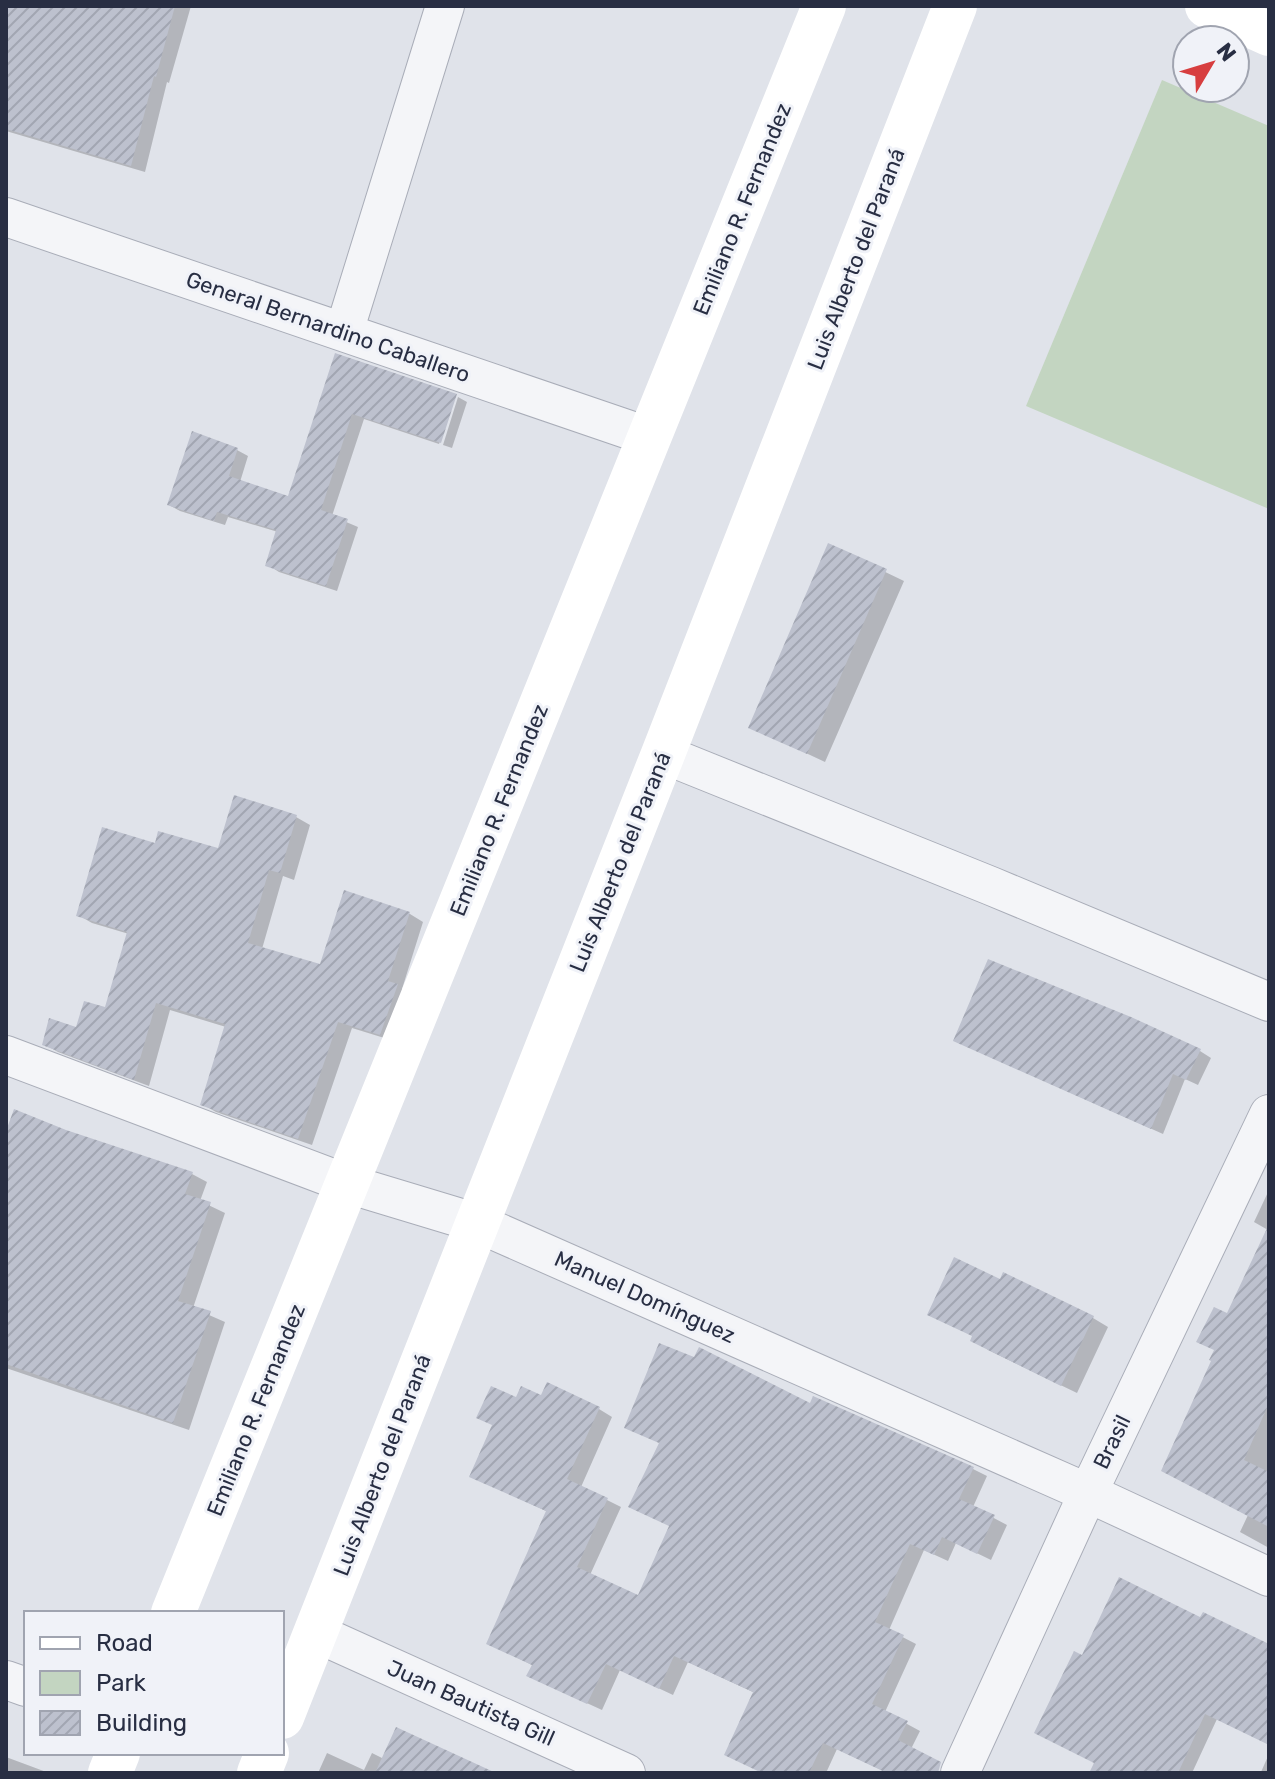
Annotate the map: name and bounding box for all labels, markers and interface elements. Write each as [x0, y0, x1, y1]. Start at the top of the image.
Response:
north arrow [1171, 24, 1251, 104]
text: N [1211, 37, 1242, 67]
street label: Emiliano R. Fernandez [687, 99, 797, 319]
street label: Luis Alberto del Paraná [801, 144, 911, 374]
street label: General Bernardino Caballero [182, 266, 474, 388]
street label: Emiliano R. Fernandez [444, 700, 554, 920]
street label: Luis Alberto del Paraná [563, 748, 677, 976]
street label: Manuel Domínguez [550, 1245, 740, 1349]
street label: Emiliano R. Fernandez [201, 1300, 311, 1520]
street label: Luis Alberto del Paraná [327, 1350, 437, 1580]
street label: Brasil [1087, 1411, 1137, 1473]
legend [24, 1611, 284, 1755]
text: Road [96, 1629, 153, 1657]
street label: Juan Bautista Gill [383, 1654, 559, 1752]
text: Park [96, 1669, 147, 1697]
text: Building [96, 1709, 187, 1737]

